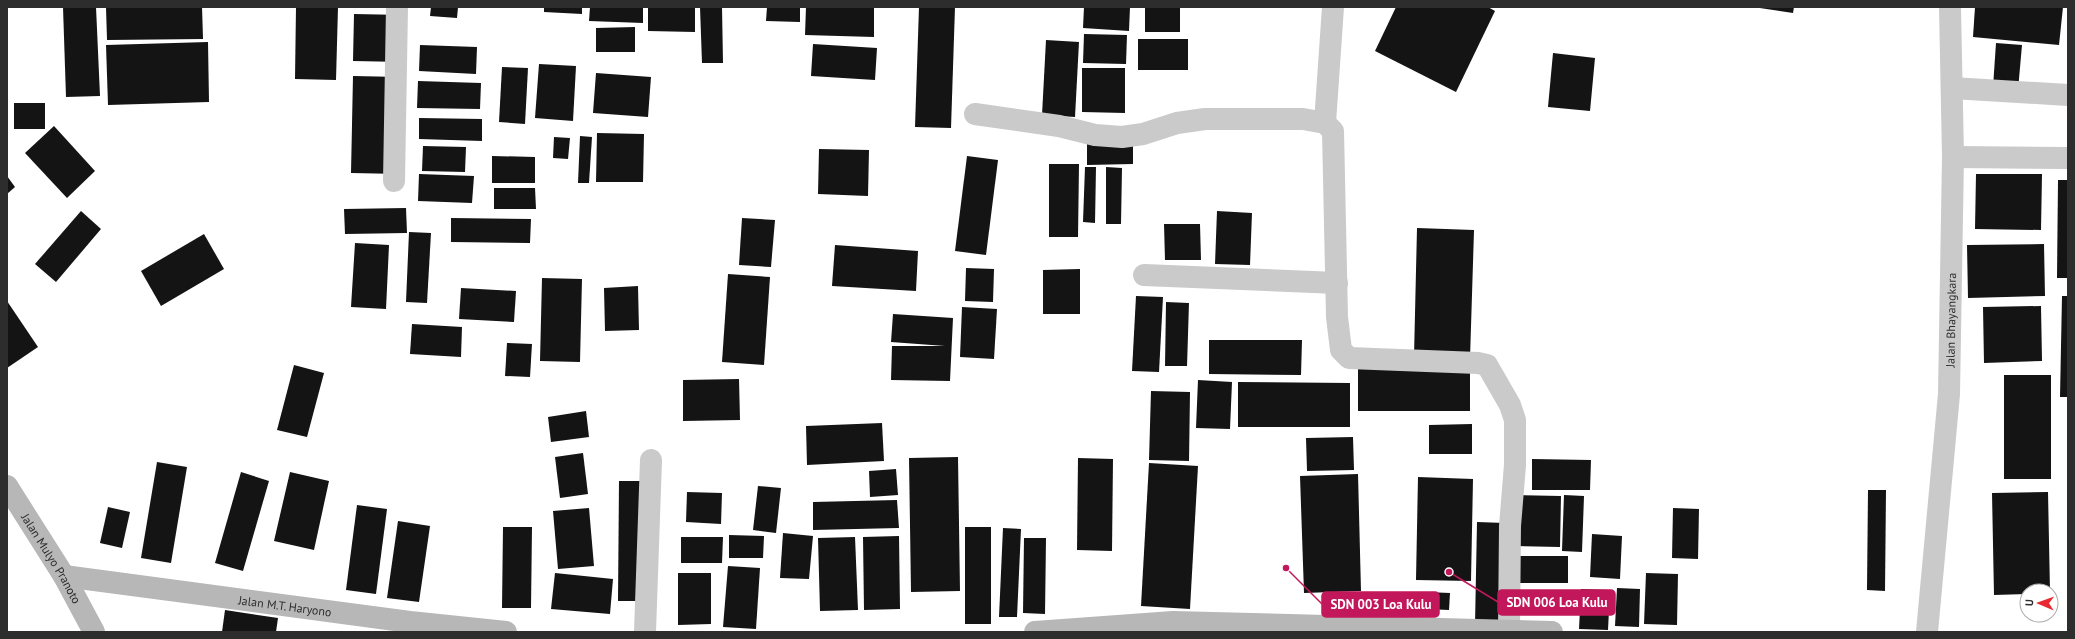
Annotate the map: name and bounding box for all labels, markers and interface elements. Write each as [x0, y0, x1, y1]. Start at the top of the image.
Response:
street label: Jalan Bhayangkara [1942, 273, 1959, 368]
street label: Jalan Mulyo Pranoto [18, 509, 85, 606]
north arrow [2019, 583, 2059, 623]
callout: SDN 006 Loa Kulu [1498, 590, 1615, 615]
street label: Jalan M.T. Haryono [237, 592, 333, 619]
callout: SDN 003 Loa Kulu [1322, 592, 1439, 617]
text: SDN 006 Loa Kulu [1506, 594, 1608, 611]
text: SDN 003 Loa Kulu [1330, 596, 1432, 613]
text: U [2022, 599, 2036, 606]

